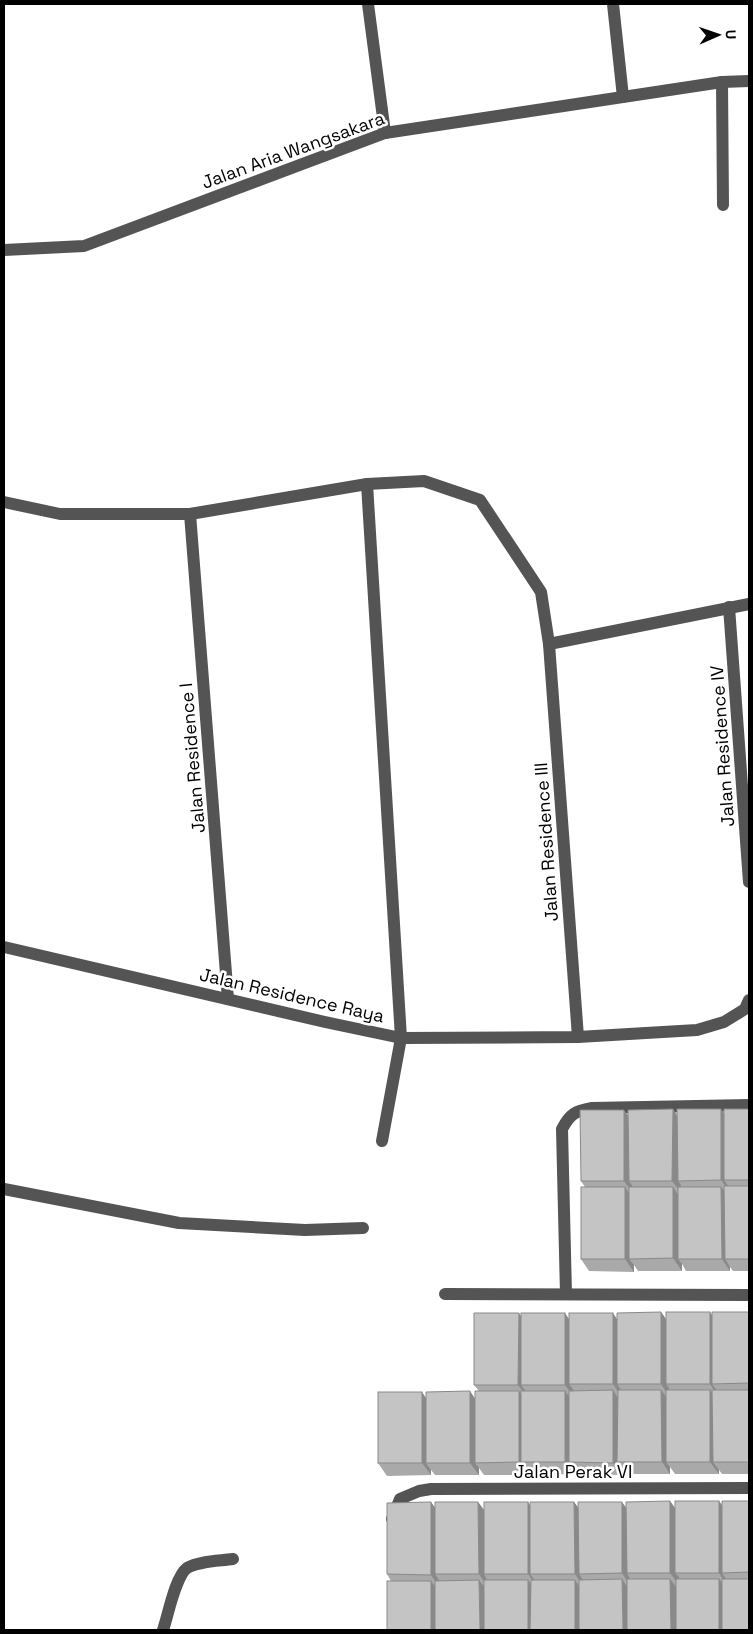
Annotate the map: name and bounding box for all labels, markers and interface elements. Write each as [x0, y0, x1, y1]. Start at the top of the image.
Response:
north arrow [693, 10, 743, 60]
text: U [722, 30, 740, 40]
street label: Jalan Aria Wangsakara [198, 106, 388, 194]
street label: Jalan Residence IV [705, 665, 739, 827]
street label: Jalan Residence I [174, 682, 210, 834]
street label: Jalan Residence III [529, 762, 563, 922]
street label: Jalan Residence Raya [197, 963, 387, 1027]
street label: Jalan Perak VI [514, 1460, 632, 1483]

